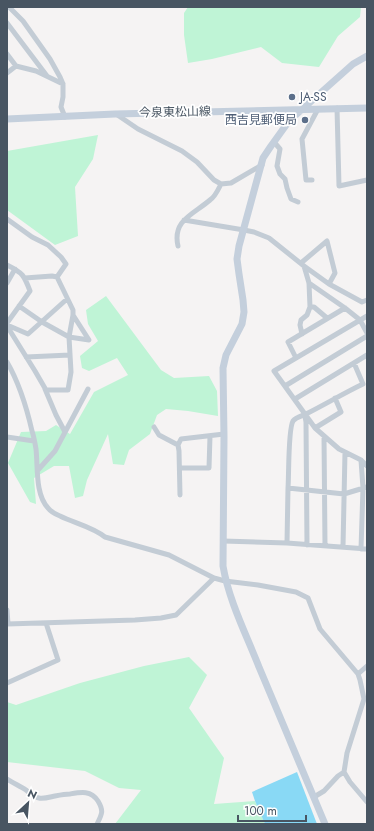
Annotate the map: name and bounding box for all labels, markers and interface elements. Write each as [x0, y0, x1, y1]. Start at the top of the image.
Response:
place label: JA-SS [298, 88, 327, 106]
marker: JA-SS [287, 92, 297, 102]
street label: 今泉東松山線 [139, 102, 211, 122]
place label: 西吉見郵便局 [225, 111, 297, 129]
marker: 西吉見郵便局 [300, 115, 310, 125]
north arrow [8, 783, 48, 823]
text: N [25, 785, 40, 803]
scale bar [238, 797, 306, 823]
text: 100 m [244, 802, 277, 820]

